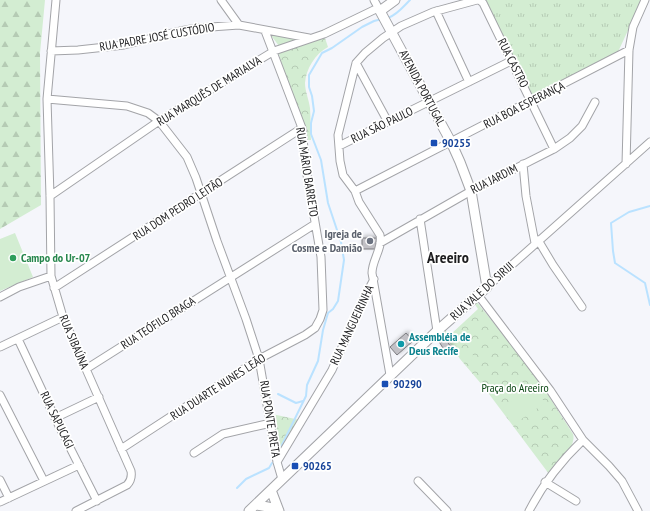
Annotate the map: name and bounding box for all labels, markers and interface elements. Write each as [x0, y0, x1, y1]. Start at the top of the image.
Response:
street label: RUA PADRE JOSÉ CUSTÓDIO [98, 19, 216, 54]
street label: RUA CASTRO [495, 36, 532, 90]
street label: AVENIDA PORTUGAL [396, 47, 449, 128]
street label: RUA MARQUÊS DE MARIALVA [154, 52, 264, 129]
street label: RUA BOA ESPERANÇA [481, 78, 567, 131]
street label: RUA SÃO PAULO [348, 103, 416, 146]
street label: RUA MÁRIO BARRETO [293, 126, 322, 218]
place label: 90255 [442, 135, 471, 150]
marker: 90255 [429, 138, 439, 148]
street label: RUA JARDIM [468, 160, 520, 197]
street label: RUA DOM PEDRO LEITÃO [130, 174, 226, 243]
place label: Igreja de Cosme e Damião [292, 226, 363, 255]
marker: Igreja de Cosme e Damião [365, 236, 375, 246]
district label: Areeiro [426, 247, 469, 267]
place label: Campo do Ur-07 [21, 250, 91, 265]
marker: Campo do Ur-07 [8, 253, 18, 263]
street label: RUA VALE DO SIRIJI [447, 258, 517, 323]
street label: RUA MANGUEIRINHA [326, 282, 377, 367]
street label: RUA TEÓFILO BRAGA [118, 293, 198, 352]
street label: RUA SIBAÚNA [56, 312, 93, 371]
place label: Assembléia de Deus Recife [408, 329, 470, 358]
marker: Assembléia de Deus Recife [396, 339, 406, 349]
street label: RUA DUARTE NUNES LEÃO [167, 350, 268, 423]
place label: 90290 [393, 376, 422, 391]
street label: RUA PONTE PRETA [257, 379, 284, 459]
marker: 90290 [380, 379, 390, 389]
park label: Praça do Areeiro [481, 380, 549, 395]
street label: RUA SAPUCAGI [37, 389, 78, 451]
place label: 90265 [303, 458, 332, 473]
marker: 90265 [290, 461, 300, 471]

